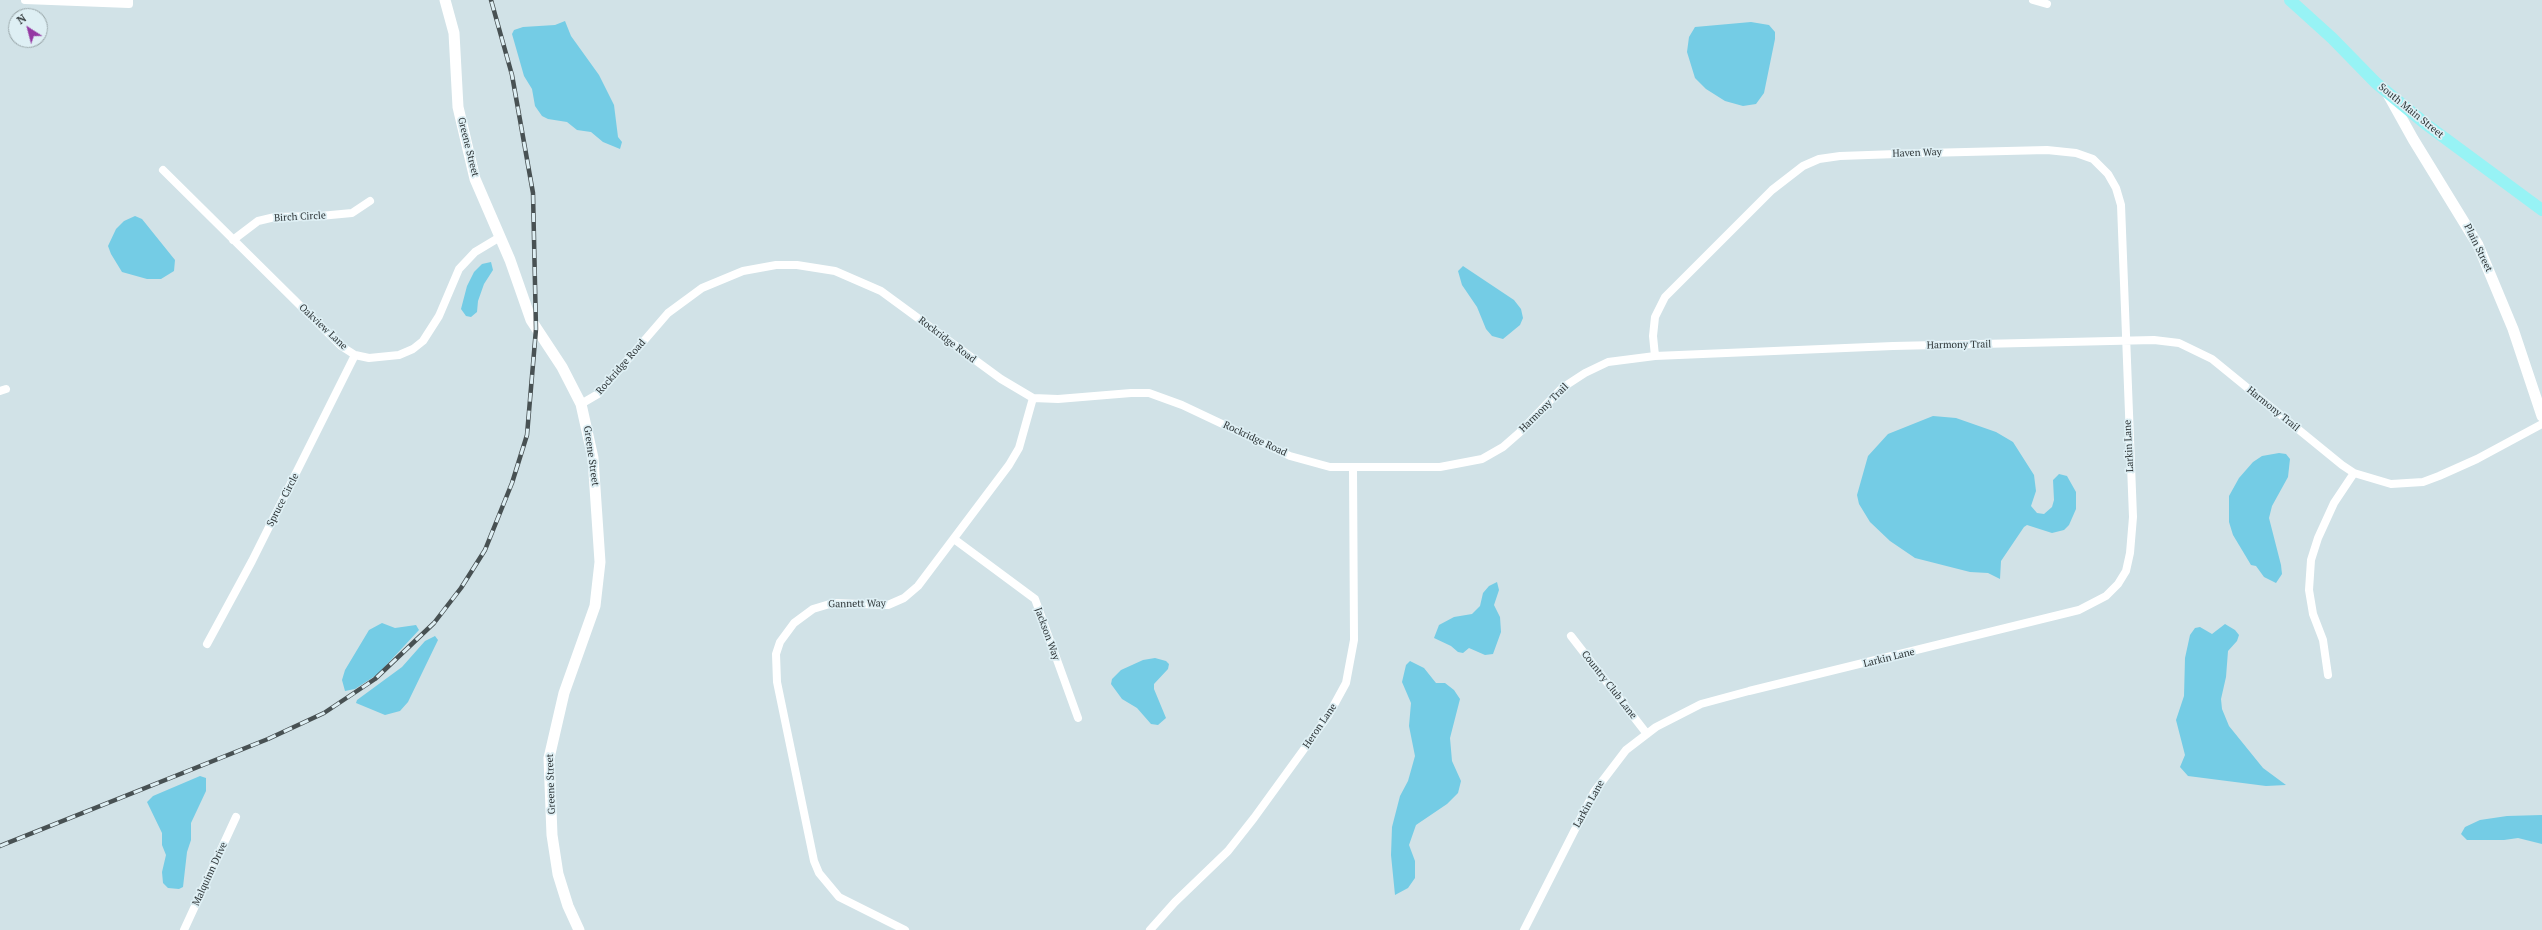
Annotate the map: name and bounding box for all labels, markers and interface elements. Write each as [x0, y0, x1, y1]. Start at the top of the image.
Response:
north arrow [8, 8, 48, 48]
text: N [14, 11, 29, 27]
street label: South Main Street [2376, 81, 2446, 141]
street label: Greene Street [455, 116, 481, 178]
street label: Haven Way [1892, 146, 1942, 160]
street label: Birch Circle [274, 210, 326, 224]
street label: Plain Street [2461, 222, 2495, 274]
street label: Oakview Lane [296, 301, 350, 353]
street label: Rockridge Road [916, 314, 978, 366]
street label: Rockridge Road [594, 337, 648, 397]
street label: Harmony Trail [1927, 338, 1991, 352]
street label: Harmony Trail [1517, 381, 1571, 435]
street label: Harmony Trail [2244, 384, 2302, 434]
street label: Rockridge Road [1221, 419, 1289, 459]
street label: Larkin Lane [2122, 420, 2136, 472]
street label: Greene Street [581, 425, 601, 487]
street label: Spruce Circle [264, 471, 302, 529]
street label: Gannett Way [828, 597, 886, 611]
street label: Jackson Way [1032, 606, 1062, 662]
street label: Larkin Lane [1862, 646, 1916, 670]
street label: Country Club Lane [1579, 649, 1639, 721]
street label: Heron Lane [1301, 701, 1339, 751]
street label: Greene Street [544, 753, 558, 815]
street label: Larkin Lane [1571, 778, 1607, 830]
street label: Malquinn Drive [190, 840, 230, 908]

